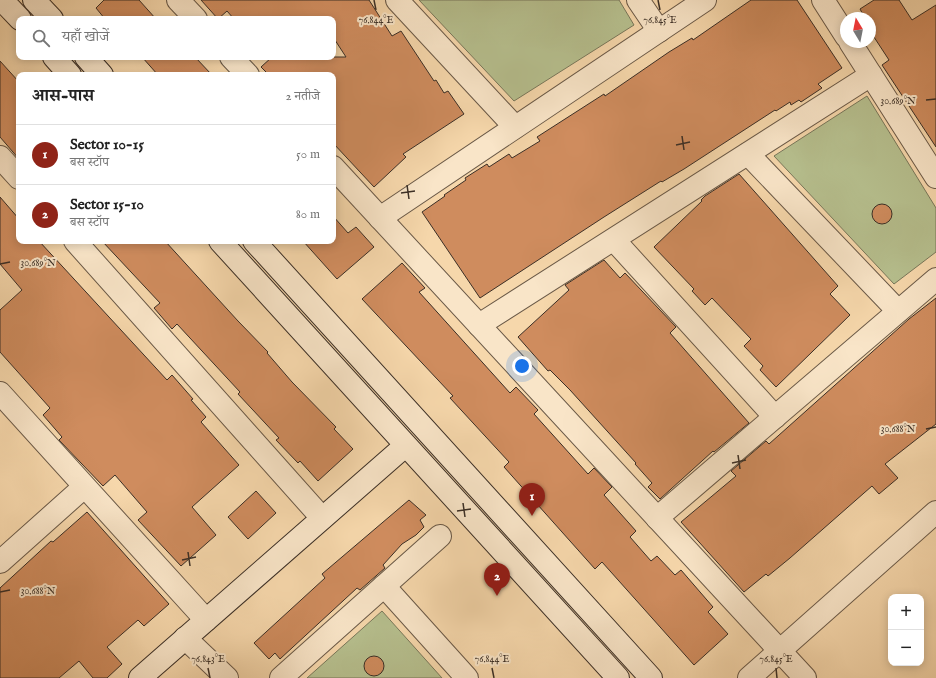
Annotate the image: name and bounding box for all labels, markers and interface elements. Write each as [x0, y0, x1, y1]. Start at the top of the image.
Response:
north arrow [840, 12, 876, 48]
text: 76.844°E [359, 14, 393, 27]
text: 76.845°E [643, 14, 677, 27]
search box [16, 16, 336, 60]
icon: search [30, 27, 52, 49]
text: यहाँ खोजें [62, 27, 109, 46]
text: आस-पास [32, 86, 94, 107]
text: 2 नतीजे [286, 88, 320, 105]
text: 30.689°N [880, 95, 916, 108]
text: Sector 10-15 [70, 135, 144, 154]
text: 1 [43, 146, 47, 163]
text: 50 m [296, 146, 320, 163]
text: बस स्टॉप [70, 154, 109, 171]
text: Sector 15-10 [70, 195, 144, 214]
text: 2 [42, 206, 48, 223]
text: 80 m [296, 206, 320, 223]
text: बस स्टॉप [70, 214, 109, 231]
text: 30.689°N [20, 257, 56, 270]
your location [512, 356, 532, 376]
text: 30.688°N [881, 423, 916, 436]
pin: 1 [519, 483, 545, 516]
pin: 2 [484, 563, 510, 596]
text: 30.688°N [21, 585, 56, 598]
map controls [888, 594, 924, 666]
button: + [888, 594, 924, 630]
button: − [888, 630, 924, 666]
text: 76.843°E [191, 653, 225, 666]
text: 76.844°E [475, 653, 509, 666]
text: 76.845°E [759, 653, 793, 666]

